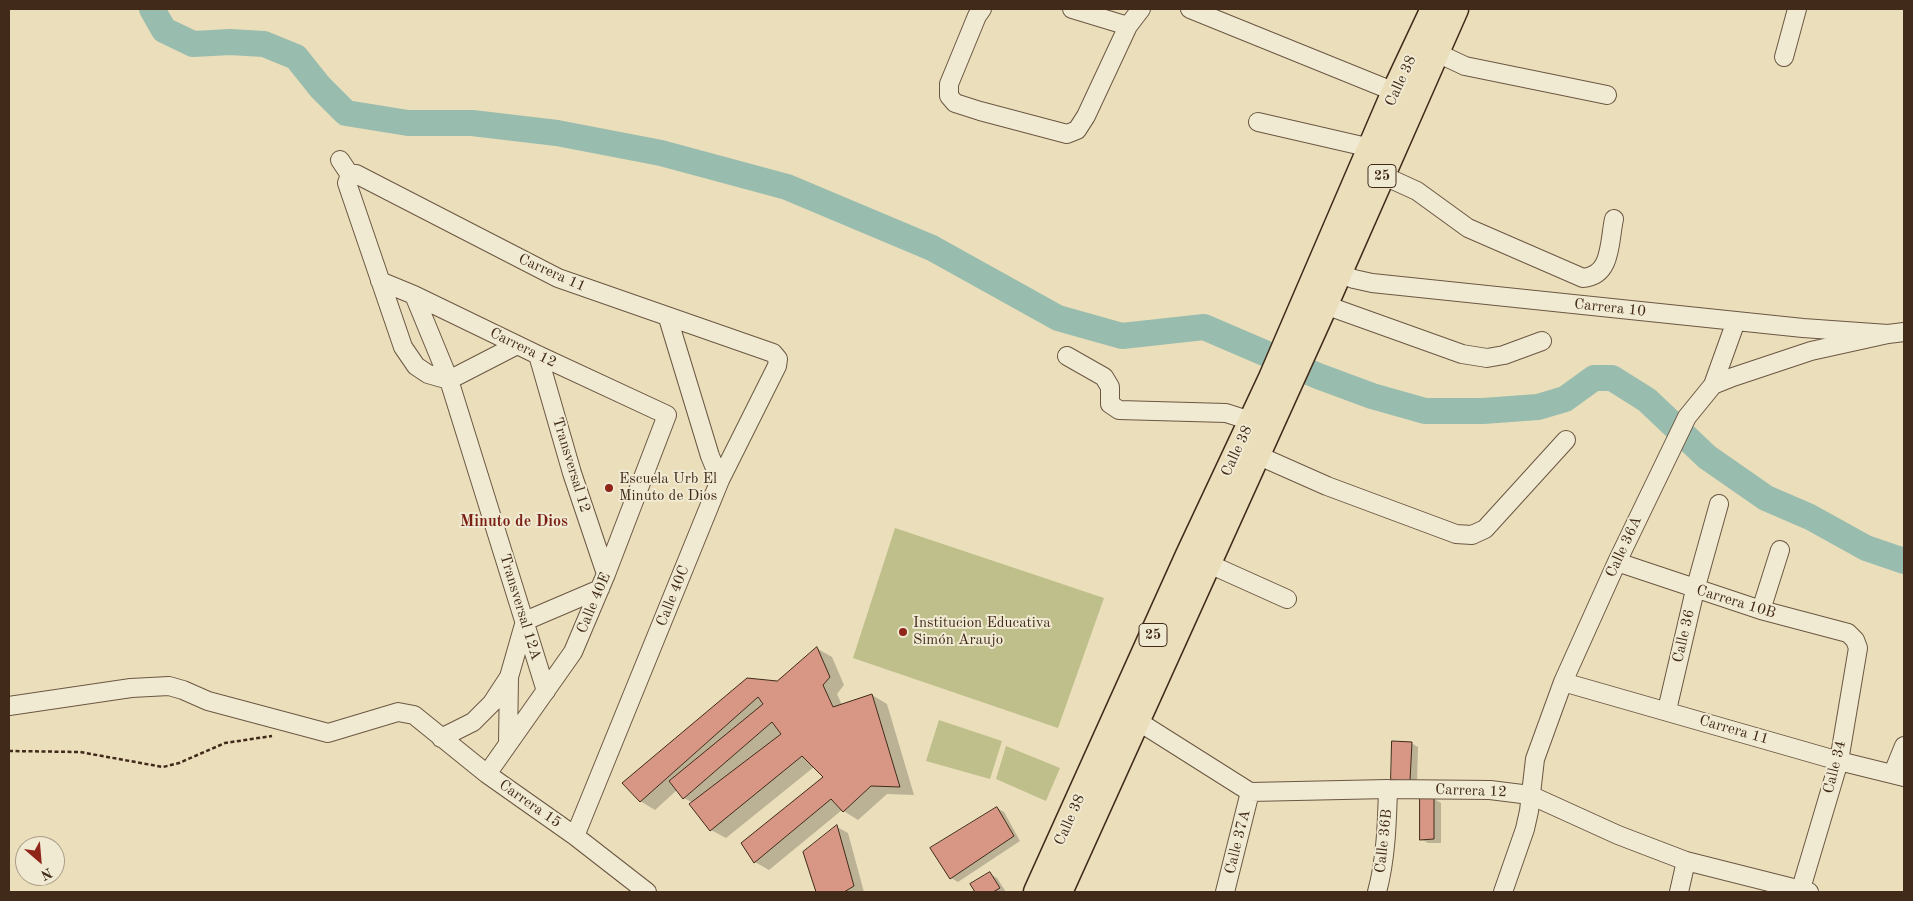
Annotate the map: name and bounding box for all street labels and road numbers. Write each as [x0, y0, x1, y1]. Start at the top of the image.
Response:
street label: Calle 38 [1381, 53, 1421, 109]
road number: 25 [1368, 165, 1396, 188]
street label: Carrera 11 [516, 250, 588, 296]
street label: Carrera 10 [1573, 295, 1647, 321]
street label: Carrera 12 [487, 324, 559, 372]
street label: Transversal 12 [548, 415, 594, 515]
street label: Calle 38 [1217, 423, 1257, 479]
street label: Calle 36A [1602, 514, 1646, 580]
street label: Transversal 12A [495, 552, 545, 662]
street label: Calle 40C [653, 563, 693, 629]
street label: Calle 40E [573, 570, 615, 636]
street label: Carrera 10B [1694, 581, 1778, 623]
street label: Calle 36 [1669, 608, 1699, 664]
road number: 25 [1139, 624, 1167, 646]
street label: Carrera 11 [1697, 711, 1771, 749]
street label: Calle 34 [1820, 739, 1850, 795]
street label: Carrera 15 [495, 776, 565, 832]
street label: Carrera 12 [1435, 781, 1507, 801]
street label: Calle 38 [1051, 792, 1089, 848]
street label: Calle 37A [1221, 808, 1255, 876]
street label: Calle 36B [1372, 808, 1396, 874]

